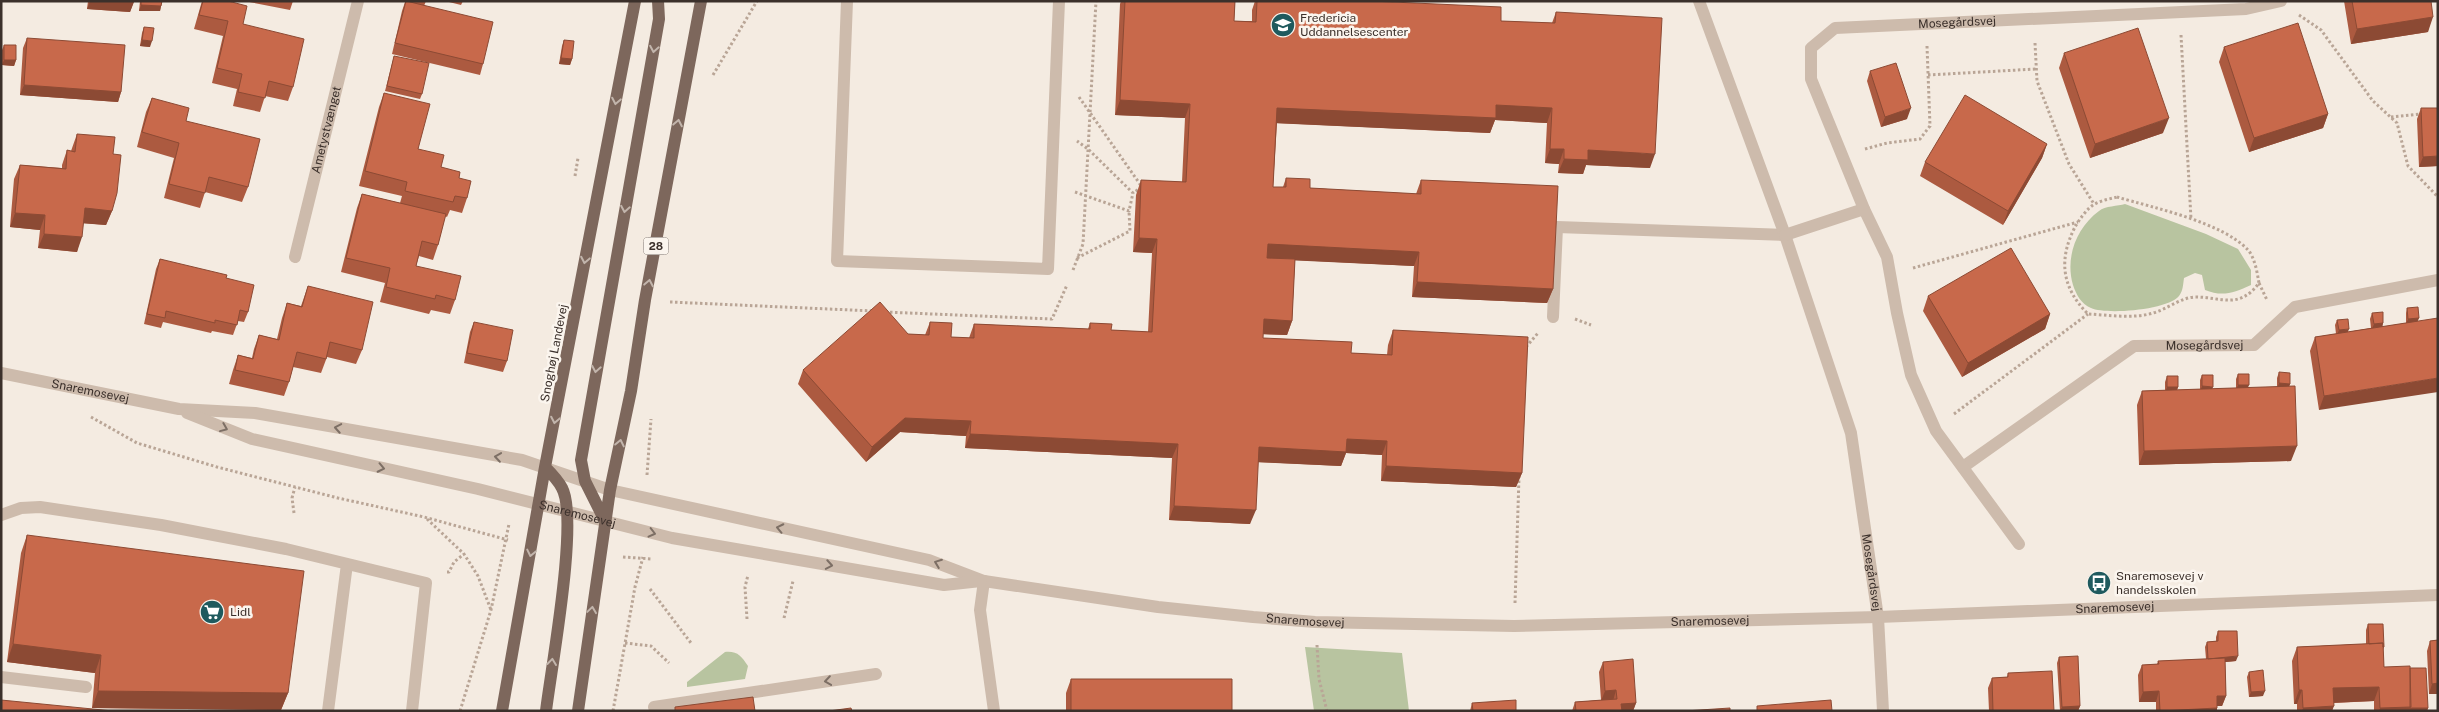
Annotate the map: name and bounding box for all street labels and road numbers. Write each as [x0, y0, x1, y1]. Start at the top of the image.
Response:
street label: Mosegårdsvej [1918, 14, 1996, 31]
street label: Ametystvænget [309, 84, 344, 175]
road number: 28 [644, 238, 668, 255]
street label: Snoghøj Landevej [538, 303, 570, 403]
street label: Mosegårdsvej [2166, 338, 2243, 353]
street label: Snaremosevej [50, 376, 130, 406]
street label: Snaremosevej [537, 498, 617, 531]
street label: Mosegårdsvej [1859, 533, 1884, 612]
street label: Snaremosevej [2075, 599, 2154, 616]
street label: Snaremosevej [1265, 611, 1345, 630]
street label: Snaremosevej [1670, 613, 1750, 629]

